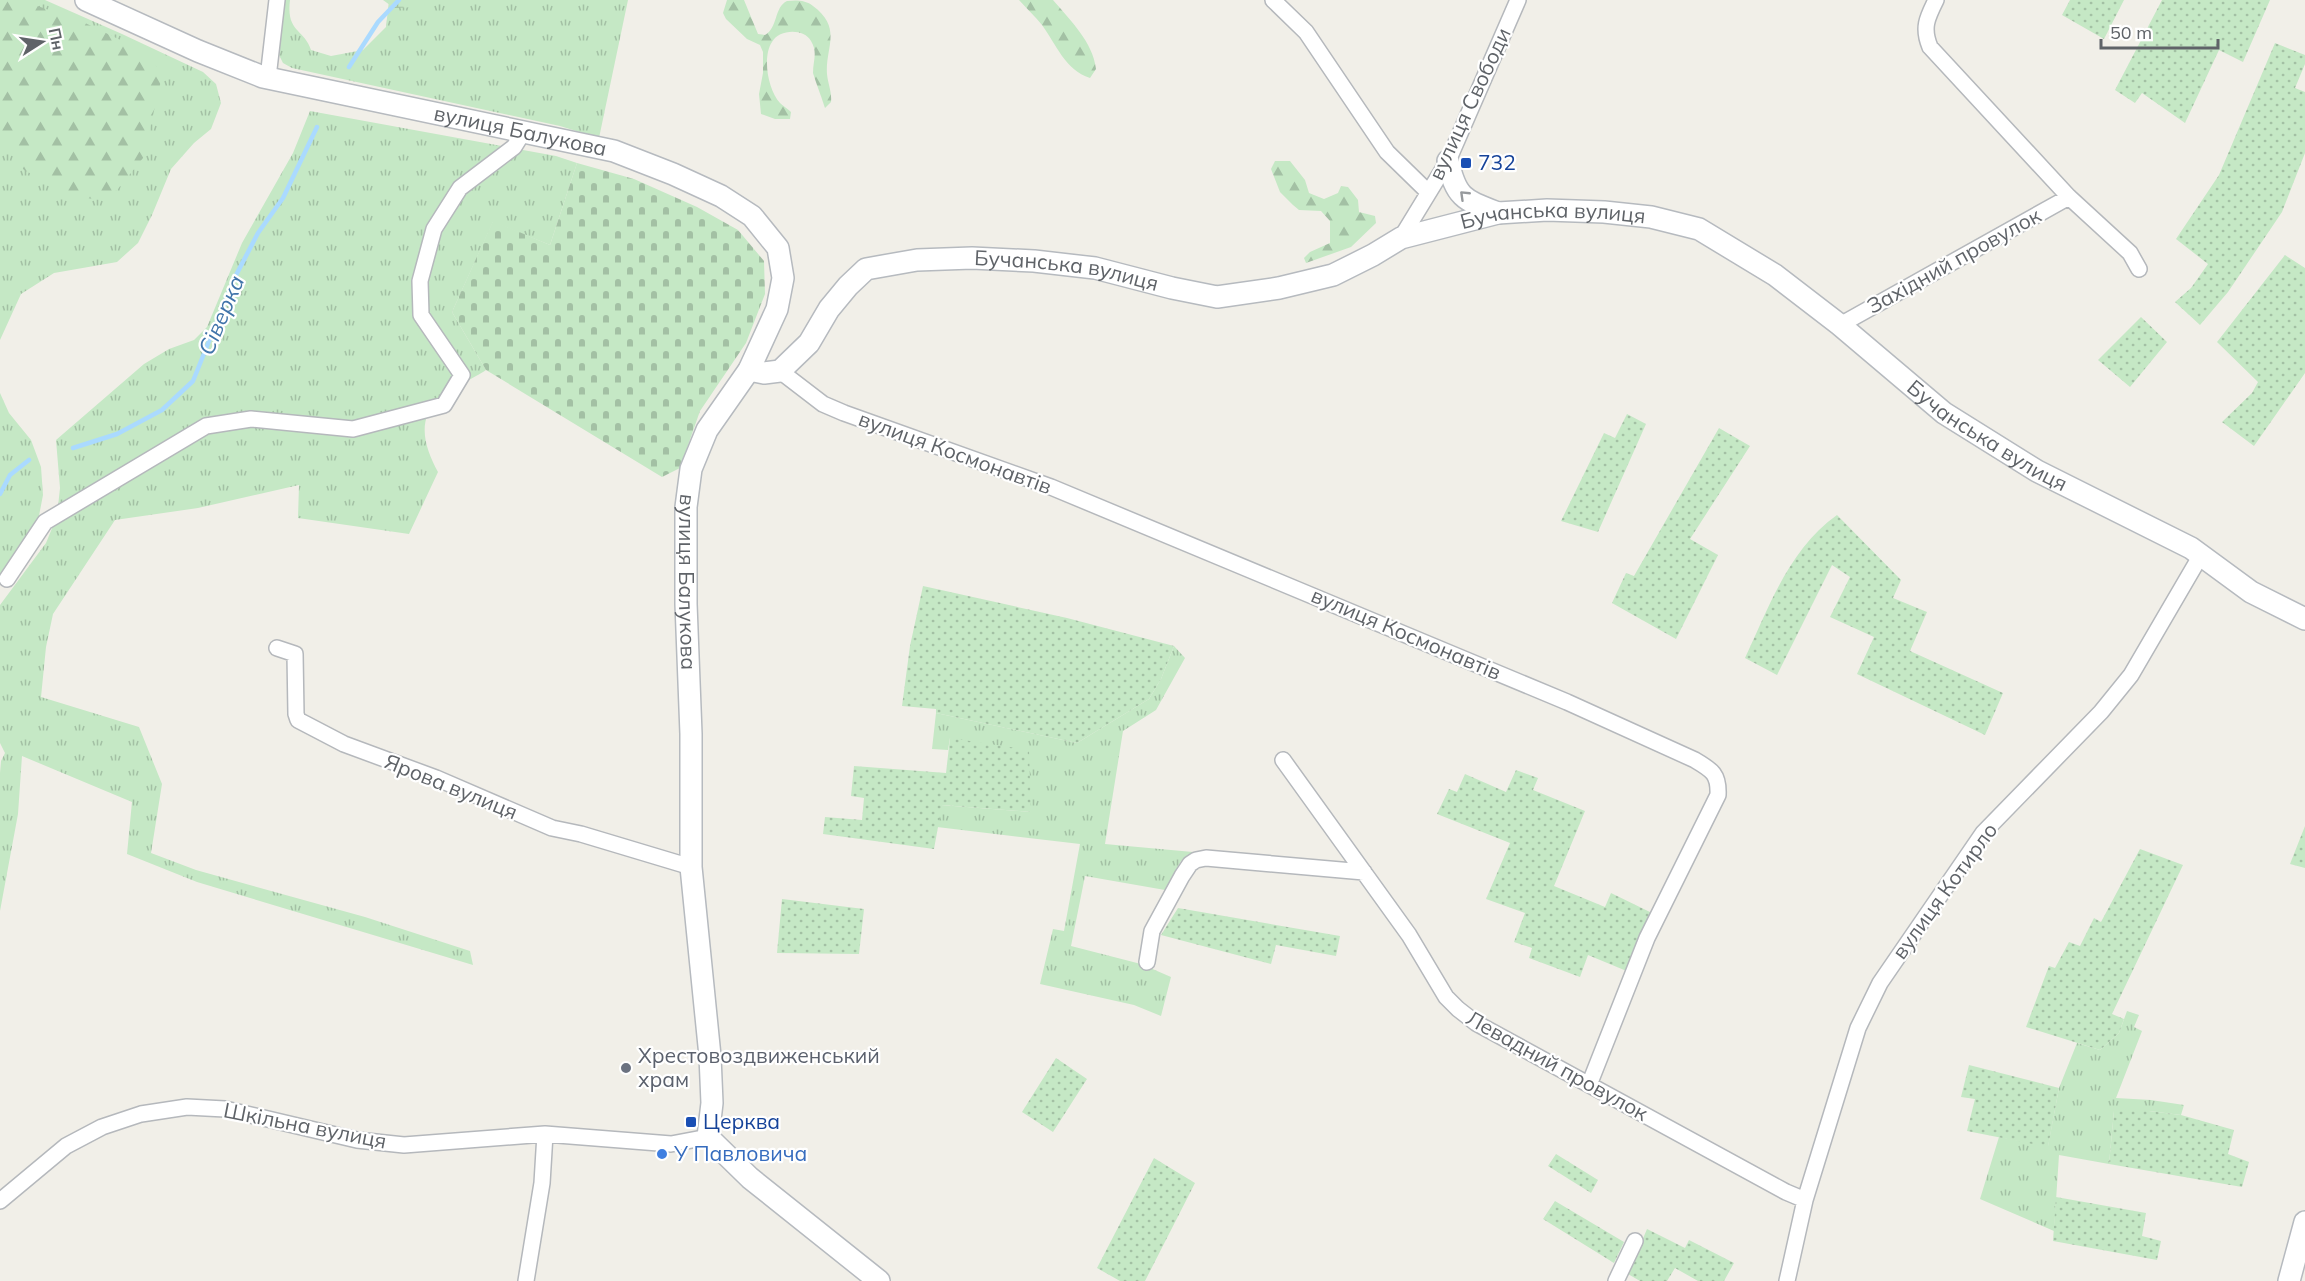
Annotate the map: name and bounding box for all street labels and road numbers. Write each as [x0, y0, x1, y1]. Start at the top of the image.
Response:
street label: вулиця Свободи [1422, 23, 1516, 184]
street label: вулиця Балукова [432, 99, 609, 161]
street label: Бучанська вулиця [1457, 196, 1647, 234]
street label: Західний провулок [1862, 201, 2046, 319]
street label: Бучанська вулиця [974, 244, 1161, 296]
street label: Бучанська вулиця [1902, 374, 2072, 496]
street label: вулиця Космонавтів [855, 405, 1055, 499]
street label: вулиця Балукова [674, 493, 703, 671]
street label: вулиця Космонавтів [1308, 581, 1505, 685]
street label: Ярова вулиця [381, 748, 522, 825]
street label: вулиця Котирло [1886, 817, 2002, 964]
street label: Левадний провулок [1462, 1004, 1653, 1126]
street label: Шкільна вулиця [221, 1096, 389, 1154]

